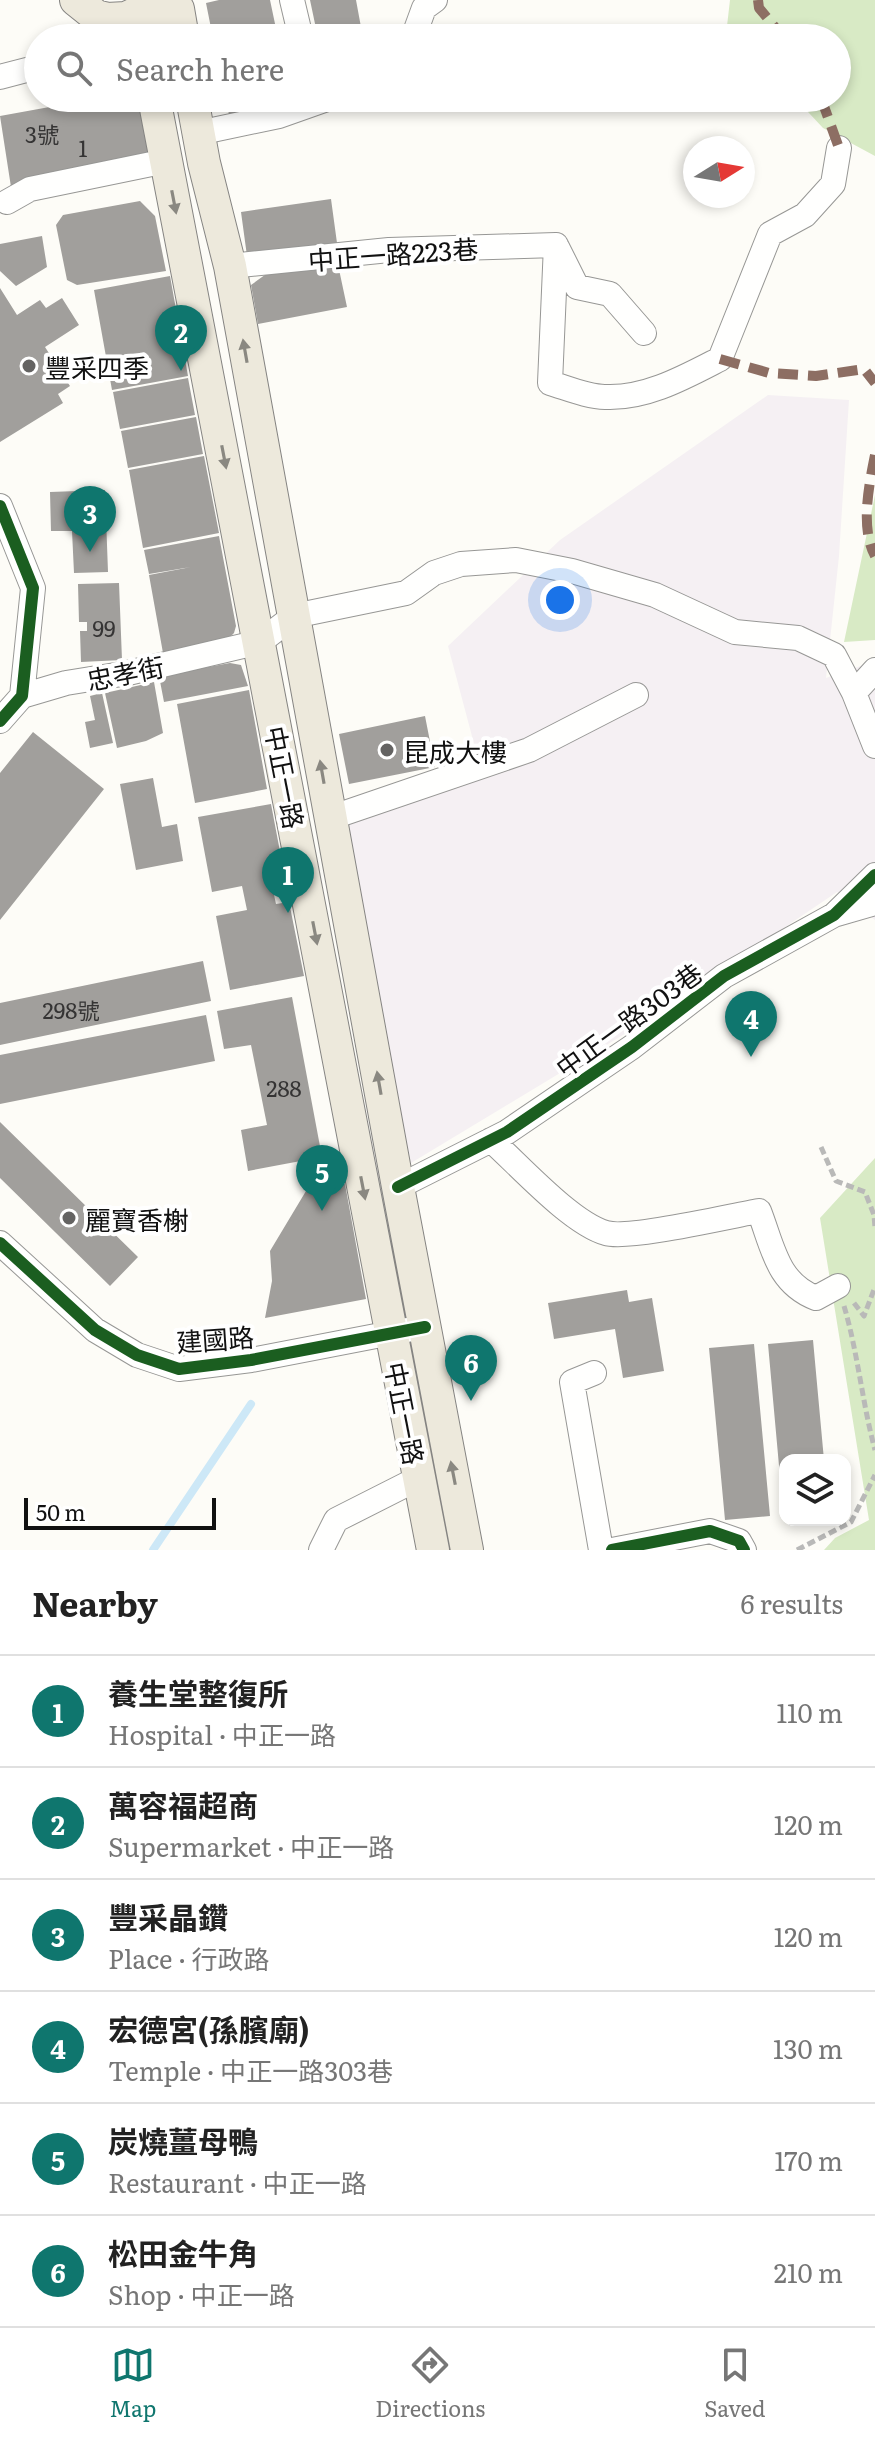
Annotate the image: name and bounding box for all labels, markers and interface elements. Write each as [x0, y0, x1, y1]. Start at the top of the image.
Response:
search box [24, 24, 851, 112]
icon: search [52, 46, 96, 90]
text: Search here [116, 46, 284, 90]
house number: 3號 [25, 117, 59, 150]
house number: 1 [79, 131, 88, 164]
north arrow [683, 136, 755, 208]
one-way arrow [168, 190, 180, 215]
street label: 中正一路223巷 [307, 228, 479, 278]
pin: 2 [155, 305, 207, 371]
one-way arrow [239, 338, 251, 363]
place label: 豐采四季 [45, 347, 149, 386]
marker: 豐采四季 [20, 357, 38, 375]
one-way arrow [218, 445, 231, 470]
pin: 3 [64, 486, 116, 552]
your location [540, 580, 580, 620]
house number: 99 [92, 611, 116, 644]
street label: 忠孝街 [83, 645, 167, 699]
street label: 中正一路 [257, 722, 315, 832]
place label: 昆成大樓 [403, 731, 507, 770]
marker: 昆成大樓 [378, 741, 396, 759]
one-way arrow [316, 760, 328, 785]
pin: 1 [262, 847, 314, 913]
one-way arrow [310, 920, 322, 945]
street label: 中正一路303巷 [547, 952, 709, 1086]
pin: 4 [725, 991, 777, 1057]
house number: 298號 [43, 993, 99, 1026]
one-way arrow [372, 1070, 384, 1095]
house number: 288 [266, 1071, 302, 1104]
pin: 5 [296, 1145, 348, 1211]
one-way arrow [358, 1176, 370, 1201]
place label: 麗寶香榭 [85, 1199, 189, 1238]
marker: 麗寶香榭 [60, 1209, 78, 1227]
street label: 建國路 [175, 1316, 255, 1360]
pin: 6 [445, 1335, 497, 1401]
street label: 中正一路 [377, 1358, 435, 1468]
map controls [779, 1454, 851, 1526]
button: layers [779, 1454, 851, 1526]
one-way arrow [446, 1461, 458, 1486]
scale bar [24, 1494, 216, 1530]
text: 50 m [36, 1495, 86, 1528]
text: Nearby [32, 1577, 158, 1627]
text: 6 results [740, 1583, 843, 1622]
text: 養生堂整復所 [108, 1670, 288, 1714]
text: 1 [53, 1692, 63, 1731]
text: 110 m [776, 1692, 843, 1731]
text: Hospital · 中正一路 [108, 1714, 336, 1753]
text: 萬容福超商 [108, 1782, 258, 1826]
text: 2 [51, 1804, 65, 1843]
text: 120 m [774, 1804, 843, 1843]
text: Supermarket · 中正一路 [108, 1826, 394, 1865]
text: 豐采晶鑽 [108, 1894, 228, 1938]
text: 3 [51, 1916, 65, 1955]
text: 120 m [774, 1916, 843, 1955]
text: Place · 行政路 [108, 1938, 270, 1977]
text: 宏德宮(孫臏廟) [108, 2006, 309, 2050]
text: 4 [50, 2028, 66, 2067]
text: 130 m [773, 2028, 843, 2067]
text: Temple · 中正一路303巷 [108, 2050, 393, 2089]
text: 炭燒薑母鴨 [108, 2118, 258, 2162]
text: 5 [51, 2140, 65, 2179]
text: 170 m [775, 2140, 843, 2179]
text: Restaurant · 中正一路 [108, 2162, 367, 2201]
text: 松田金牛角 [108, 2230, 258, 2274]
text: 6 [50, 2252, 66, 2291]
text: 210 m [774, 2252, 843, 2291]
text: Shop · 中正一路 [108, 2274, 295, 2313]
tab: Map [109, 2343, 156, 2424]
tab: Directions [375, 2343, 485, 2424]
tab: Saved [704, 2343, 766, 2424]

